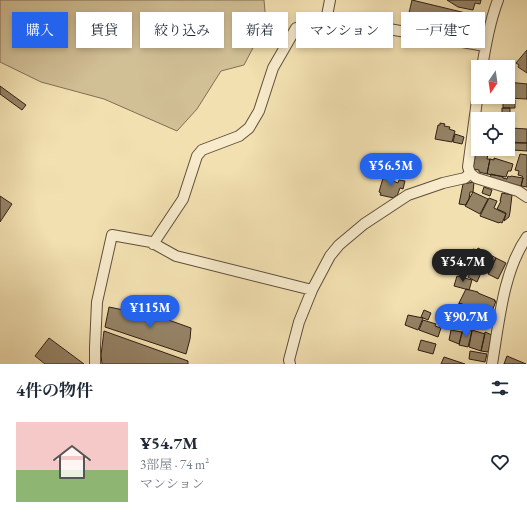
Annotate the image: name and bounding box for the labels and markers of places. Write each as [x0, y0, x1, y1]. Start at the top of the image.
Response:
pin: ¥56.5M [358, 153, 424, 187]
pin: ¥54.7M [430, 249, 496, 283]
pin: ¥115M [122, 295, 178, 329]
pin: ¥90.7M [433, 304, 499, 338]

